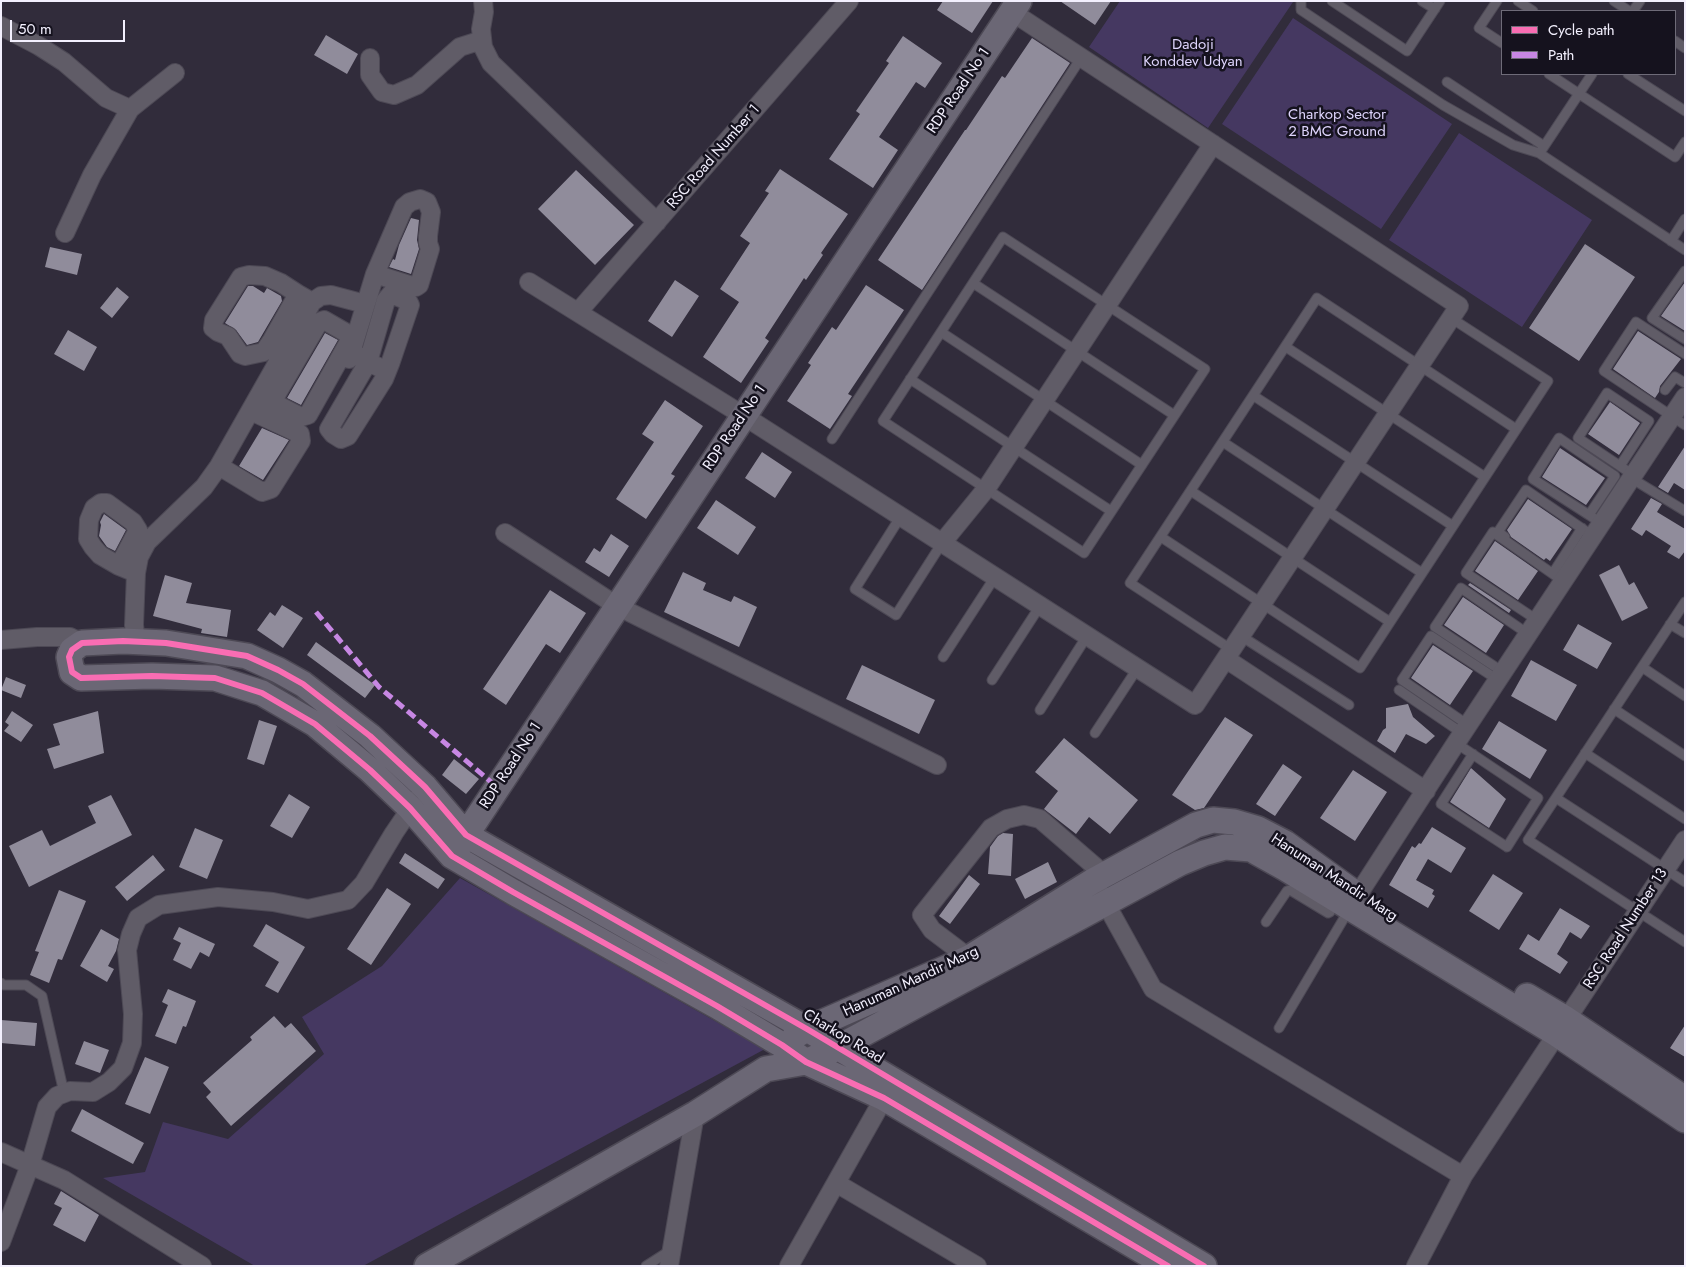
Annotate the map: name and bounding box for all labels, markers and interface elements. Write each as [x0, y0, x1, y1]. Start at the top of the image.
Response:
scale bar [12, 10, 128, 42]
legend [1501, 10, 1676, 75]
text: 50 m [18, 18, 52, 40]
text: Cycle path [1548, 19, 1615, 41]
park label: Dadoji Konddev Udyan [1143, 36, 1243, 71]
text: Path [1548, 44, 1574, 66]
street label: RDP Road No 1 [924, 45, 994, 137]
street label: RSC Road Number 1 [664, 101, 764, 213]
park label: Charkop Sector 2 BMC Ground [1288, 106, 1386, 141]
street label: RDP Road No 1 [700, 382, 770, 474]
street label: RDP Road No 1 [476, 719, 546, 813]
street label: Hanuman Mandir Marg [1267, 830, 1401, 926]
street label: RSC Road Number 13 [1580, 865, 1672, 993]
street label: Hanuman Mandir Marg [841, 943, 981, 1021]
street label: Charkop Road [800, 1006, 886, 1068]

